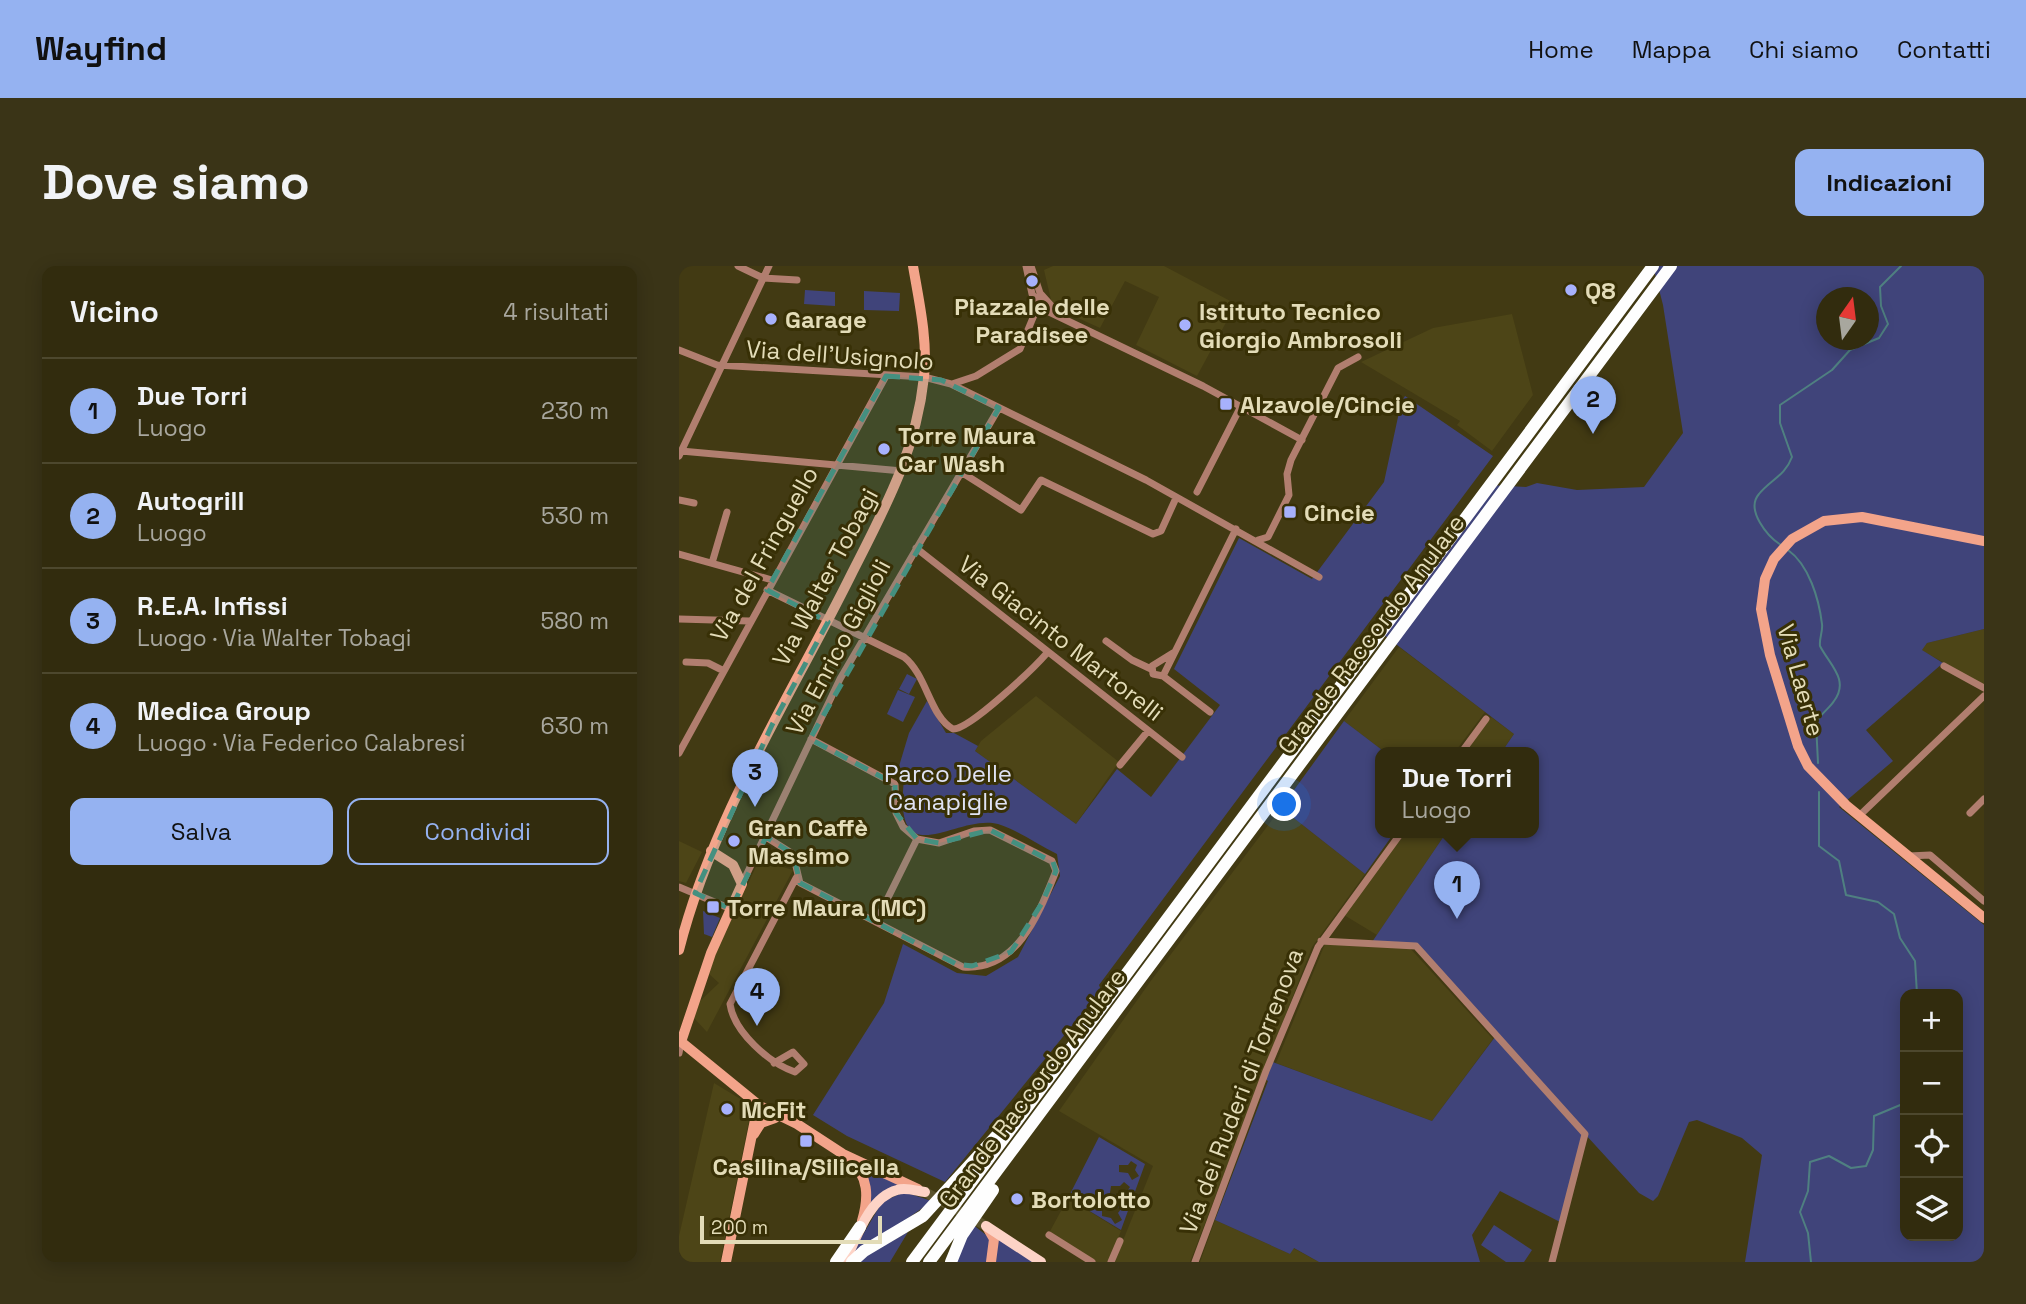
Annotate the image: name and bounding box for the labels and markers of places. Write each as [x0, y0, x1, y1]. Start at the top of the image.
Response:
marker: Piazzale delle Paradisee [1024, 273, 1040, 289]
place label: Q8 [1585, 275, 1616, 306]
marker: Q8 [1563, 282, 1579, 298]
place label: Piazzale delle Paradisee [954, 291, 1110, 350]
place label: Istituto Tecnico Giorgio Ambrosoli [1199, 296, 1402, 355]
place label: Garage [785, 304, 867, 335]
marker: Garage [763, 311, 779, 327]
marker: Istituto Tecnico Giorgio Ambrosoli [1177, 317, 1193, 333]
pin: 2 [1570, 376, 1616, 434]
place label: Alzavole/Cincie [1240, 389, 1415, 420]
marker: Alzavole/Cincie [1218, 396, 1234, 412]
place label: Torre Maura Car Wash [898, 420, 1036, 479]
marker: Torre Maura Car Wash [876, 441, 892, 457]
place label: Cincie [1304, 497, 1375, 528]
marker: Cincie [1282, 504, 1298, 520]
pin: 3 [732, 749, 778, 807]
place label: Gran Caffè Massimo [748, 812, 868, 871]
marker: Gran Caffè Massimo [726, 833, 742, 849]
pin: 1 [1434, 861, 1480, 919]
place label: Torre Maura (MC) [727, 892, 926, 923]
marker: Torre Maura (MC) [705, 899, 721, 915]
pin: 4 [734, 968, 780, 1026]
place label: McFit [741, 1094, 806, 1125]
marker: McFit [719, 1101, 735, 1117]
marker: Casilina/Silicella [798, 1133, 814, 1149]
place label: Casilina/Silicella [712, 1151, 900, 1182]
place label: Bortolotto [1031, 1184, 1151, 1215]
marker: Bortolotto [1009, 1191, 1025, 1207]

